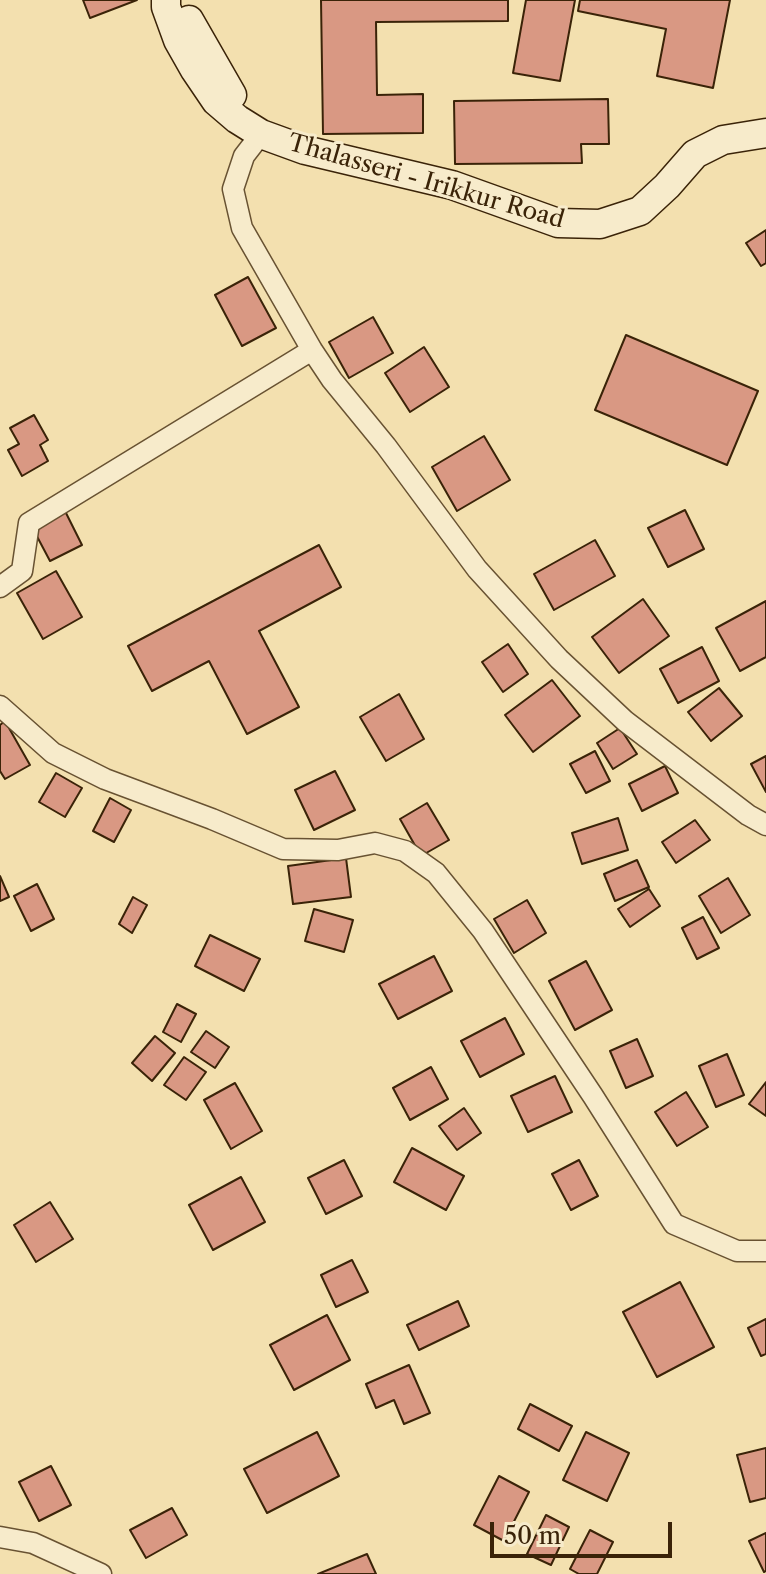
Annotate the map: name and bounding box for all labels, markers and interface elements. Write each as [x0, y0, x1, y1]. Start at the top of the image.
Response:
street label: Thalasseri - Irikkur Road [285, 129, 567, 235]
scale bar [494, 1506, 676, 1556]
text: 50 m [504, 1521, 561, 1550]

